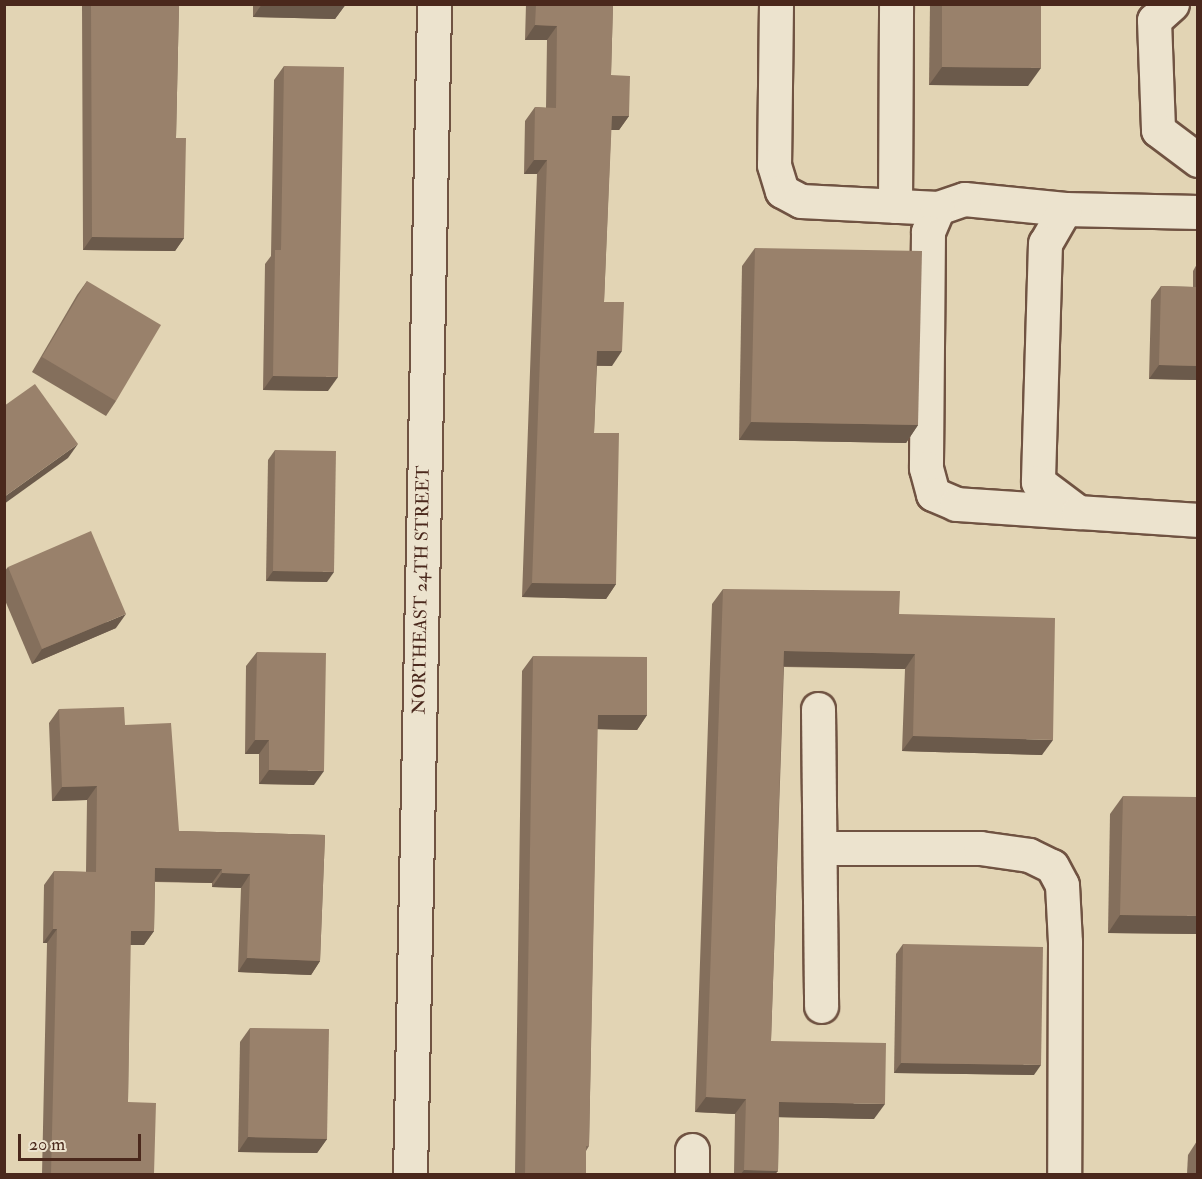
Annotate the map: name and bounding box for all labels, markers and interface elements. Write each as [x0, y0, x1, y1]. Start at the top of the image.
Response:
street label: NORTHEAST 24TH STREET [409, 465, 435, 715]
scale bar [21, 1122, 144, 1160]
text: 20 m [29, 1133, 65, 1156]

